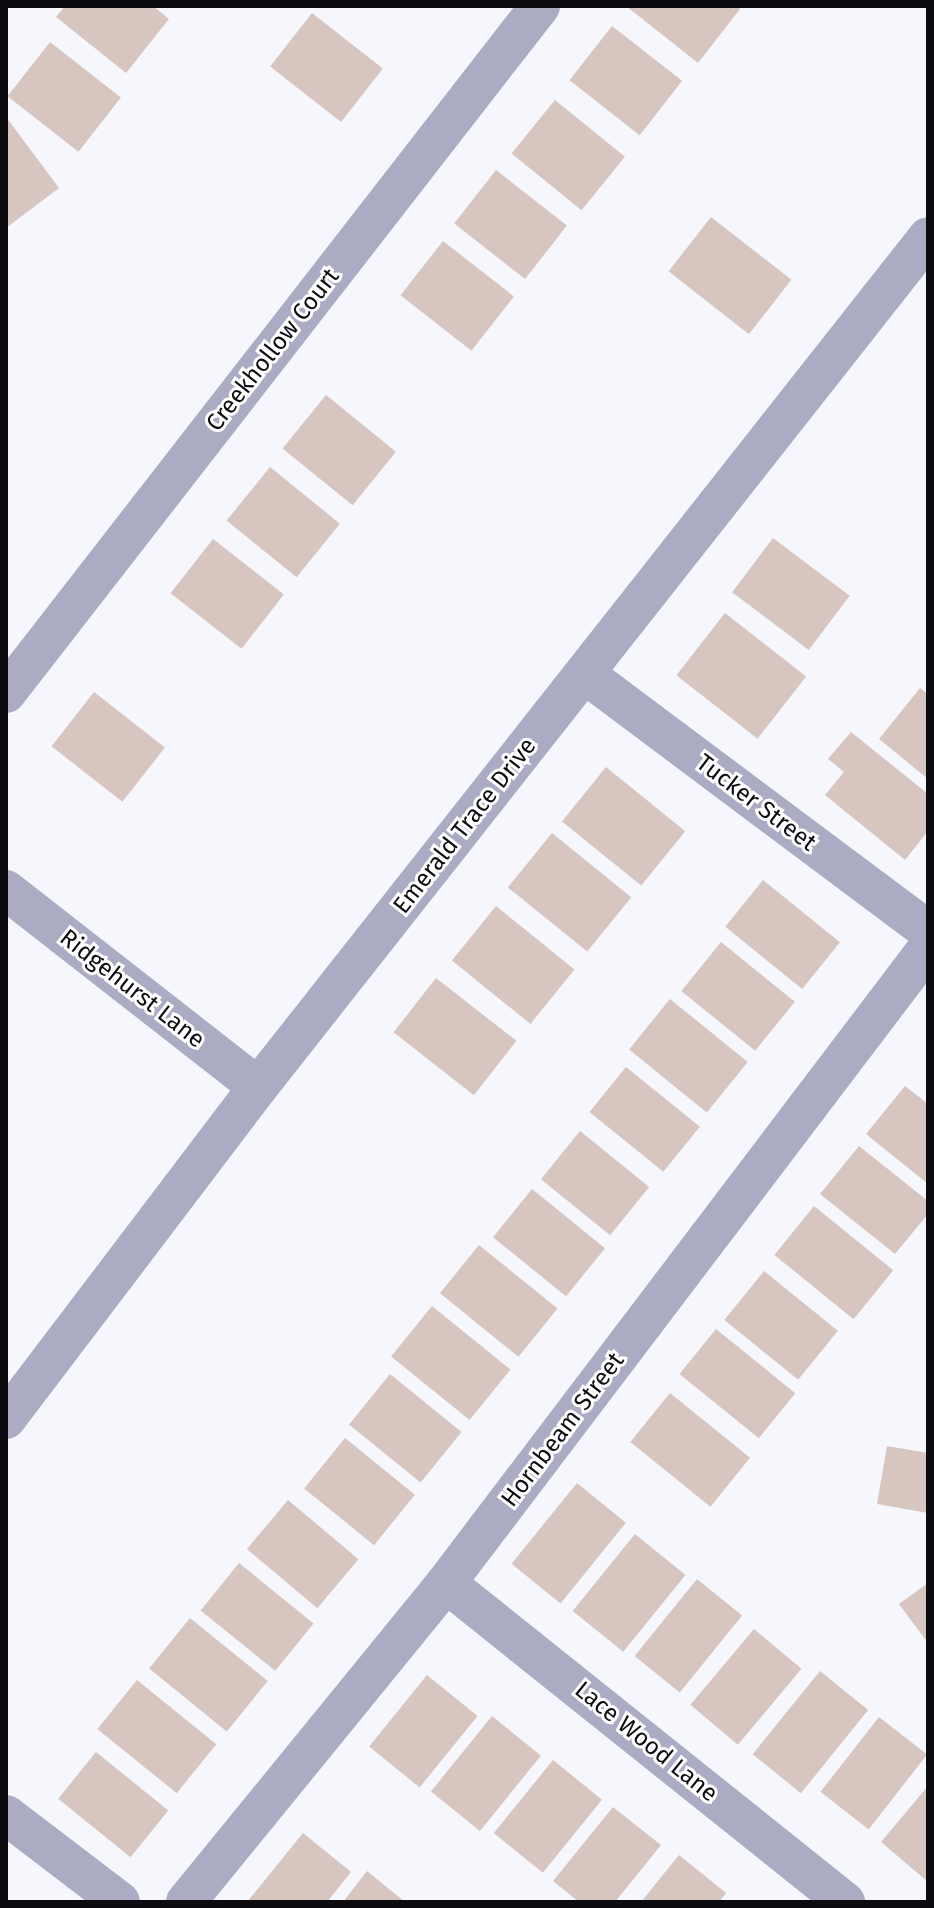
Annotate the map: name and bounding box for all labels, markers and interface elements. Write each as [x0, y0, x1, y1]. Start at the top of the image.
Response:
street label: Creekhollow Court [201, 263, 345, 437]
street label: Emerald Trace Drive [387, 732, 543, 920]
street label: Tucker Street [690, 749, 822, 857]
street label: Ridgehurst Lane [54, 924, 210, 1054]
street label: Hornbeam Street [496, 1347, 630, 1513]
street label: Lace Wood Lane [569, 1676, 723, 1808]

